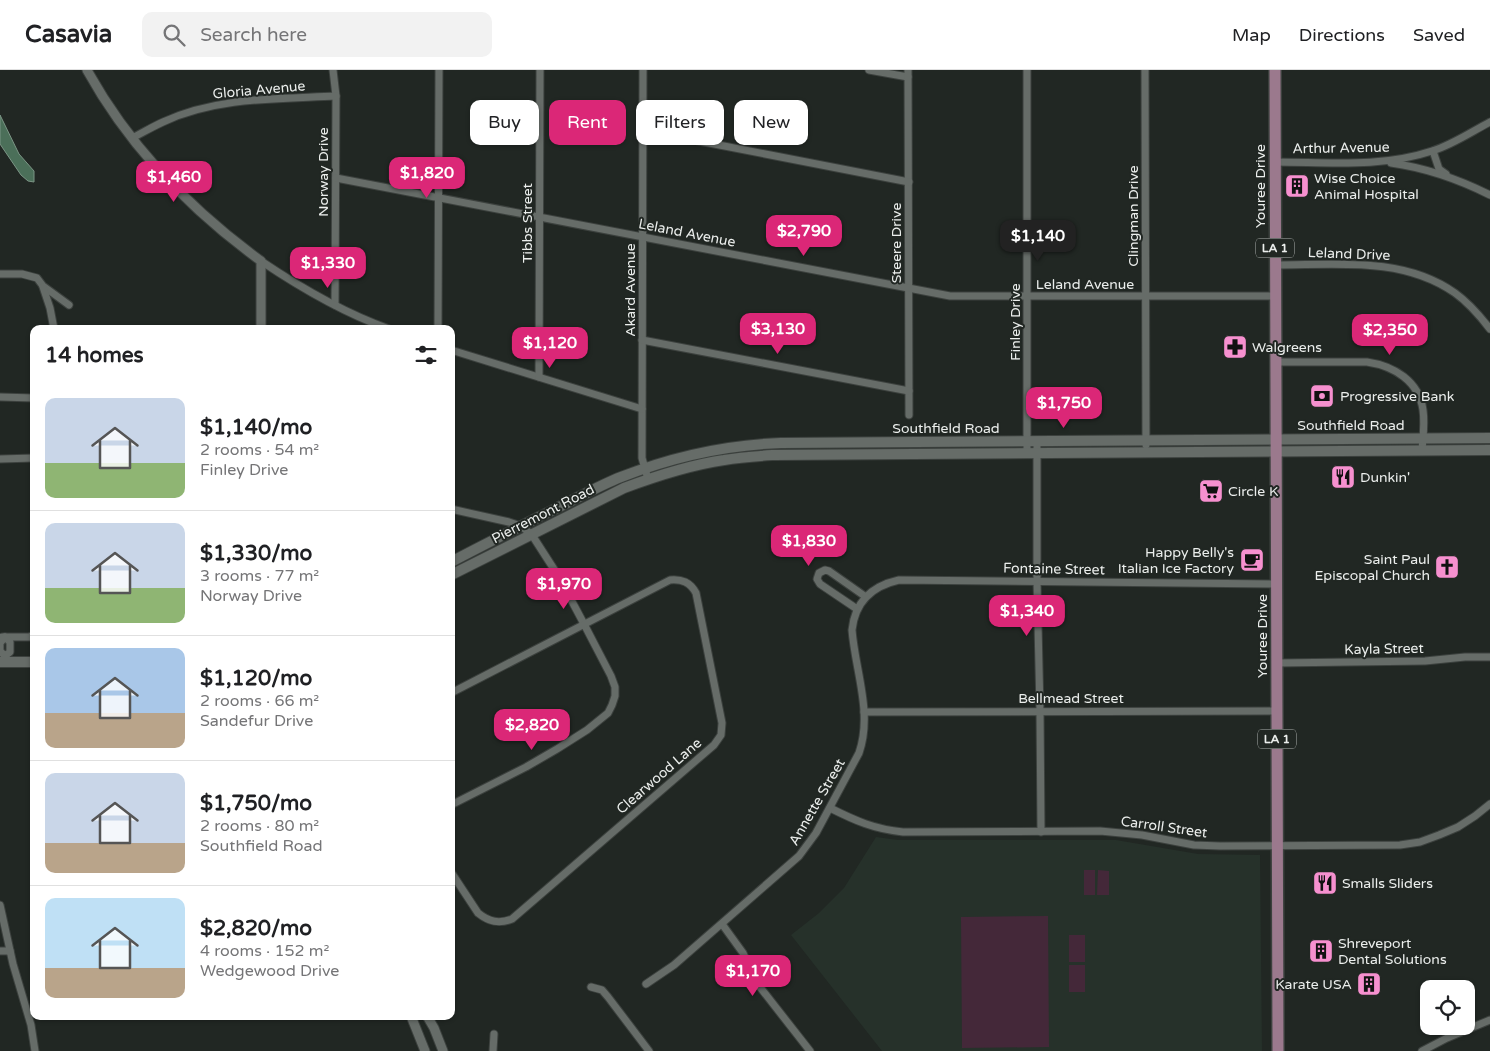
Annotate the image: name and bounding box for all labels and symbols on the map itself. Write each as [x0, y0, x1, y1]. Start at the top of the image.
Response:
street label: Gloria Avenue [212, 77, 306, 103]
street label: Norway Drive [315, 127, 332, 217]
street label: Arthur Avenue [1292, 139, 1390, 157]
street label: Youree Drive [1252, 144, 1269, 228]
pin: $1,820 [386, 156, 468, 199]
pin: $1,460 [133, 160, 215, 203]
street label: Clingman Drive [1125, 165, 1142, 267]
place label: Wise Choice Animal Hospital [1314, 170, 1419, 203]
building icon: Wise Choice Animal Hospital [1284, 173, 1310, 199]
street label: Tibbs Street [519, 182, 536, 263]
street label: Steere Drive [888, 203, 905, 283]
pin: $2,790 [763, 214, 845, 257]
street label: Leland Avenue [637, 215, 737, 251]
pin: $1,140 [997, 220, 1079, 262]
road number: LA 1 [1256, 238, 1294, 258]
street label: Akard Avenue [622, 243, 639, 337]
street label: Leland Drive [1307, 244, 1391, 264]
pin: $1,330 [287, 246, 369, 289]
street label: Leland Avenue [1036, 276, 1134, 293]
street label: Finley Drive [1007, 283, 1024, 361]
pin: $3,130 [737, 312, 819, 355]
pin: $2,350 [1349, 314, 1431, 356]
pin: $1,120 [509, 326, 591, 369]
pharmacy icon: Walgreens [1222, 334, 1248, 360]
place label: Walgreens [1252, 339, 1322, 356]
bank icon: Progressive Bank [1309, 383, 1335, 409]
pin: $1,750 [1023, 386, 1105, 429]
place label: Progressive Bank [1340, 388, 1455, 405]
street label: Southfield Road [1297, 417, 1405, 434]
street label: Southfield Road [892, 420, 1000, 437]
restaurant icon: Dunkin' [1330, 464, 1356, 490]
place label: Dunkin' [1360, 469, 1410, 486]
supermarket icon: Circle K [1198, 478, 1224, 504]
street label: Pierremont Road [489, 481, 597, 547]
place label: Circle K [1228, 483, 1278, 500]
pin: $1,830 [768, 524, 850, 567]
place label: Happy Belly's Italian Ice Factory [1118, 544, 1234, 577]
cafe icon: Happy Belly's Italian Ice Factory [1239, 547, 1265, 573]
place label: Saint Paul Episcopal Church [1315, 551, 1430, 584]
church icon: Saint Paul Episcopal Church [1434, 554, 1460, 580]
street label: Fontaine Street [1003, 560, 1106, 578]
pin: $1,970 [523, 568, 605, 610]
pin: $1,340 [986, 594, 1068, 637]
street label: Youree Drive [1254, 594, 1271, 678]
street label: Kayla Street [1344, 640, 1425, 658]
street label: Bellmead Street [1018, 690, 1124, 707]
pin: $2,820 [491, 708, 573, 751]
road number: LA 1 [1258, 730, 1296, 749]
street label: Clearwood Lane [613, 734, 705, 818]
street label: Annette Street [785, 755, 849, 848]
street label: Carroll Street [1120, 813, 1209, 842]
restaurant icon: Smalls Sliders [1312, 870, 1338, 896]
place label: Smalls Sliders [1342, 875, 1433, 892]
place label: Shreveport Dental Solutions [1338, 935, 1447, 968]
building icon: Shreveport Dental Solutions [1308, 938, 1334, 964]
pin: $1,170 [712, 954, 794, 997]
building icon: Karate USA [1356, 971, 1382, 997]
place label: Karate USA [1275, 976, 1352, 993]

